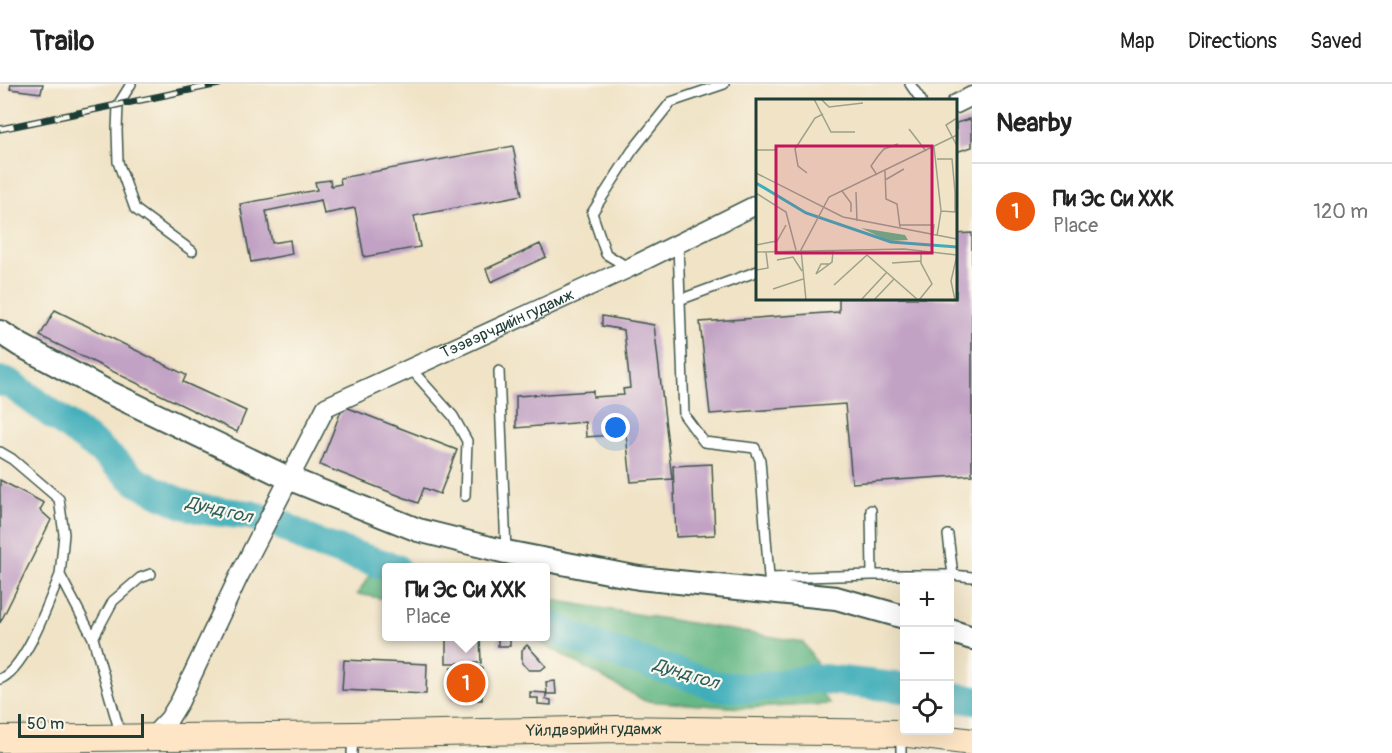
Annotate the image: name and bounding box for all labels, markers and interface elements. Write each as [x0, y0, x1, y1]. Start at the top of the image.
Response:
text: Trailo [30, 24, 94, 59]
text: Map [1120, 28, 1155, 55]
text: Directions [1188, 28, 1277, 55]
text: Saved [1310, 28, 1362, 55]
inset map [756, 99, 957, 300]
text: Nearby [996, 107, 1072, 139]
text: Пи Эс Си ХХК [1053, 185, 1174, 213]
text: 1 [1012, 199, 1019, 224]
text: 120 m [1313, 199, 1368, 224]
text: Place [1053, 213, 1098, 238]
street label: Тээвэрчдийн гудамж [437, 284, 578, 363]
your location [601, 413, 630, 442]
water label: Дунд гол [183, 491, 256, 529]
popup [382, 563, 550, 641]
map controls [900, 573, 954, 735]
button: + [900, 573, 954, 627]
text: Пи Эс Си ХХК [405, 576, 527, 604]
text: Place [405, 604, 450, 629]
button: − [900, 627, 954, 681]
water label: Дунд гол [649, 653, 723, 695]
pin: 1 [446, 660, 486, 706]
button: locate [900, 681, 954, 735]
scale bar [18, 711, 144, 738]
text: 50 m [27, 714, 64, 734]
street label: Yйлдвэрийн гудамж [525, 719, 663, 741]

